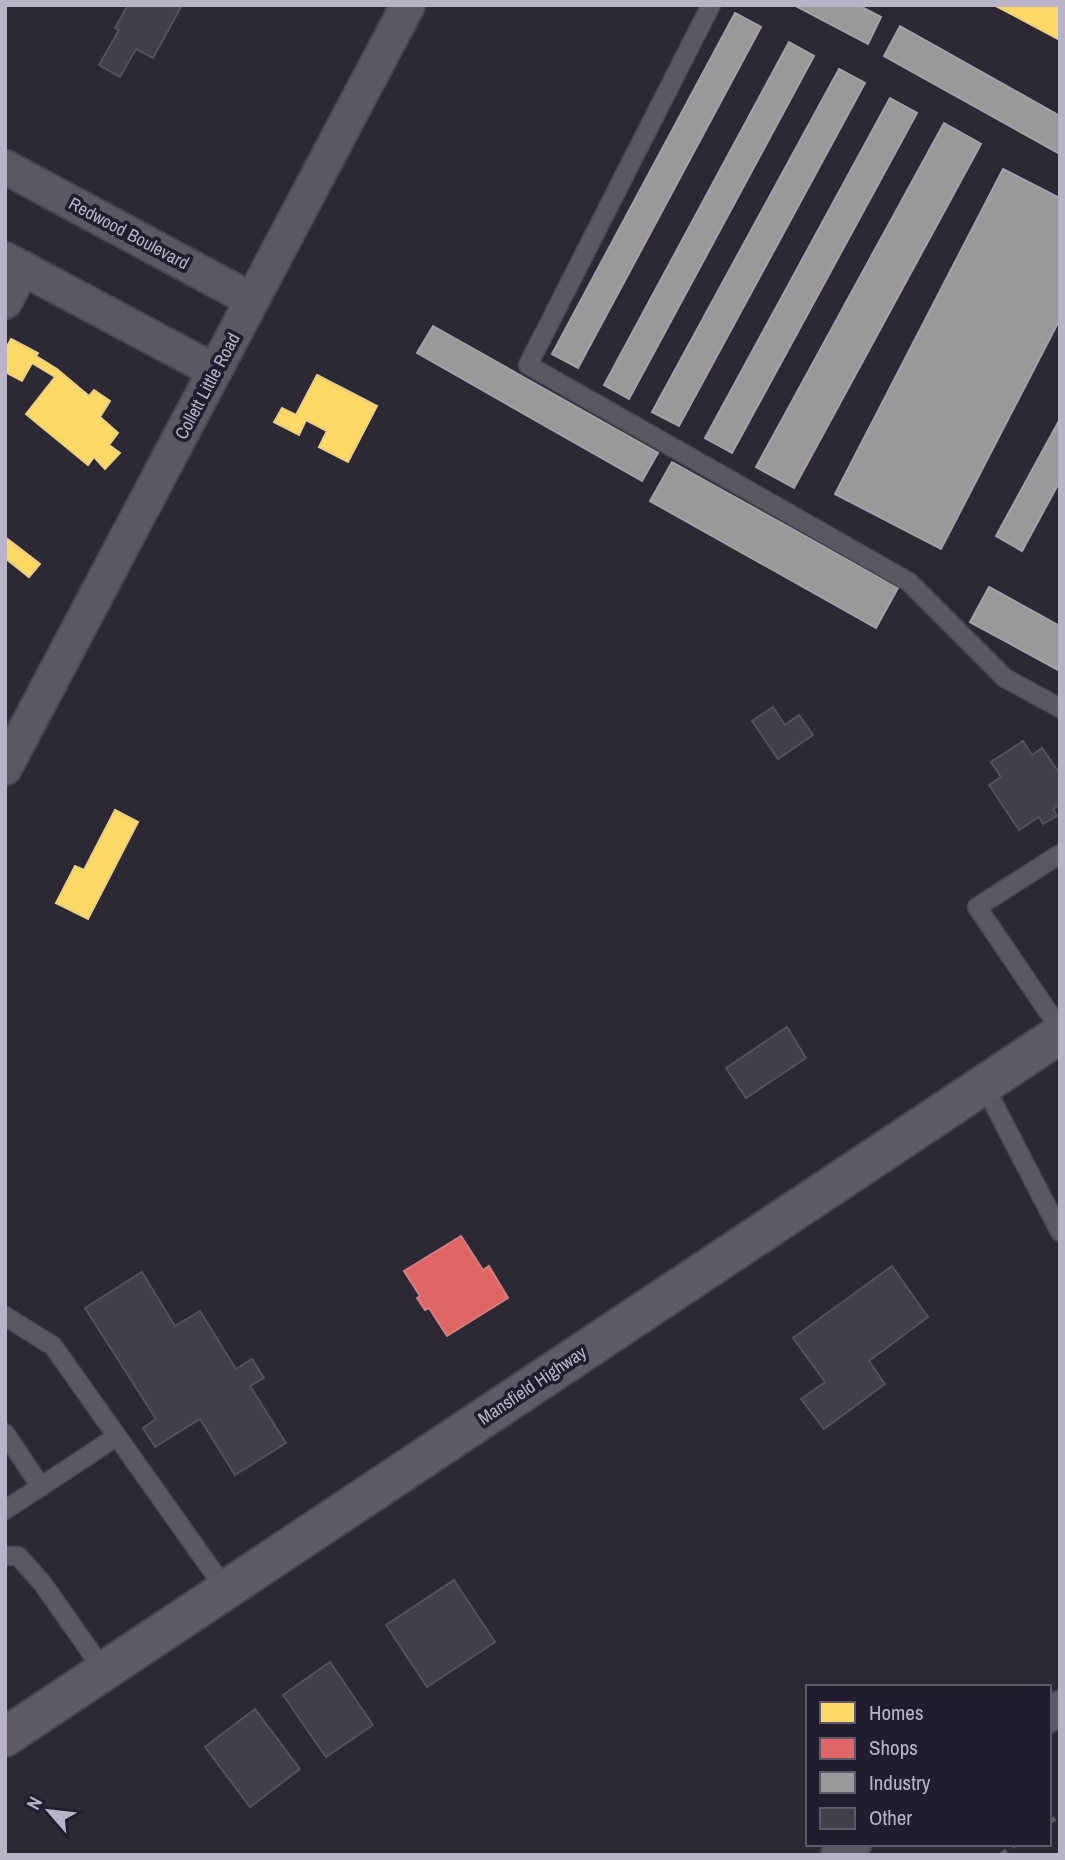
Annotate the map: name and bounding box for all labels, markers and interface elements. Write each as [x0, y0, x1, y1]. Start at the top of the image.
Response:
street label: Redwood Boulevard [64, 191, 194, 275]
street label: Collett Little Road [168, 328, 246, 444]
street label: Mansfield Highway [473, 1339, 592, 1430]
legend [806, 1685, 1051, 1846]
text: Homes [869, 1698, 924, 1727]
text: Shops [869, 1733, 918, 1762]
text: Industry [869, 1768, 931, 1797]
north arrow [14, 1776, 84, 1846]
text: N [20, 1792, 48, 1814]
text: Other [869, 1803, 912, 1832]

